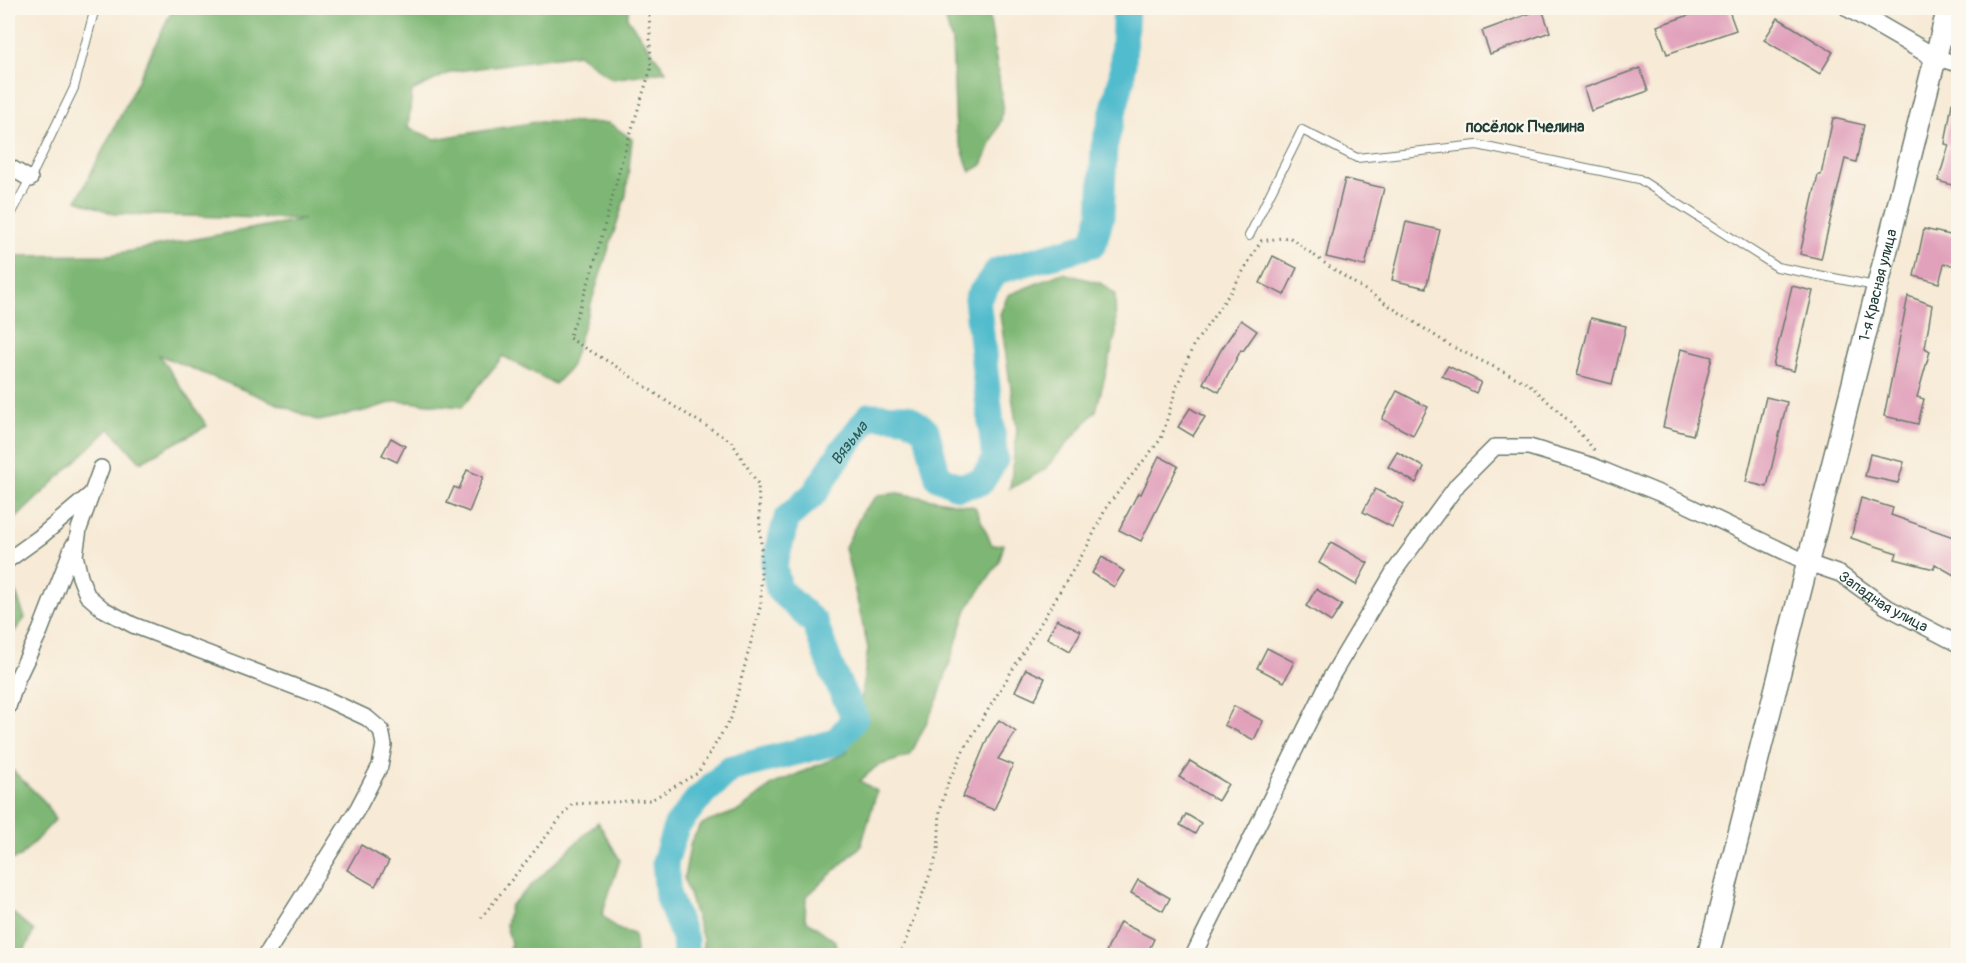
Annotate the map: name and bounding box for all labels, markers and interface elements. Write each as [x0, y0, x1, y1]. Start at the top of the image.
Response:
district label: посёлок Пчелина [1466, 117, 1585, 137]
street label: 1-я Красная улица [1855, 227, 1902, 343]
water label: Вязьма [827, 416, 873, 469]
street label: Западная улица [1835, 567, 1931, 637]

